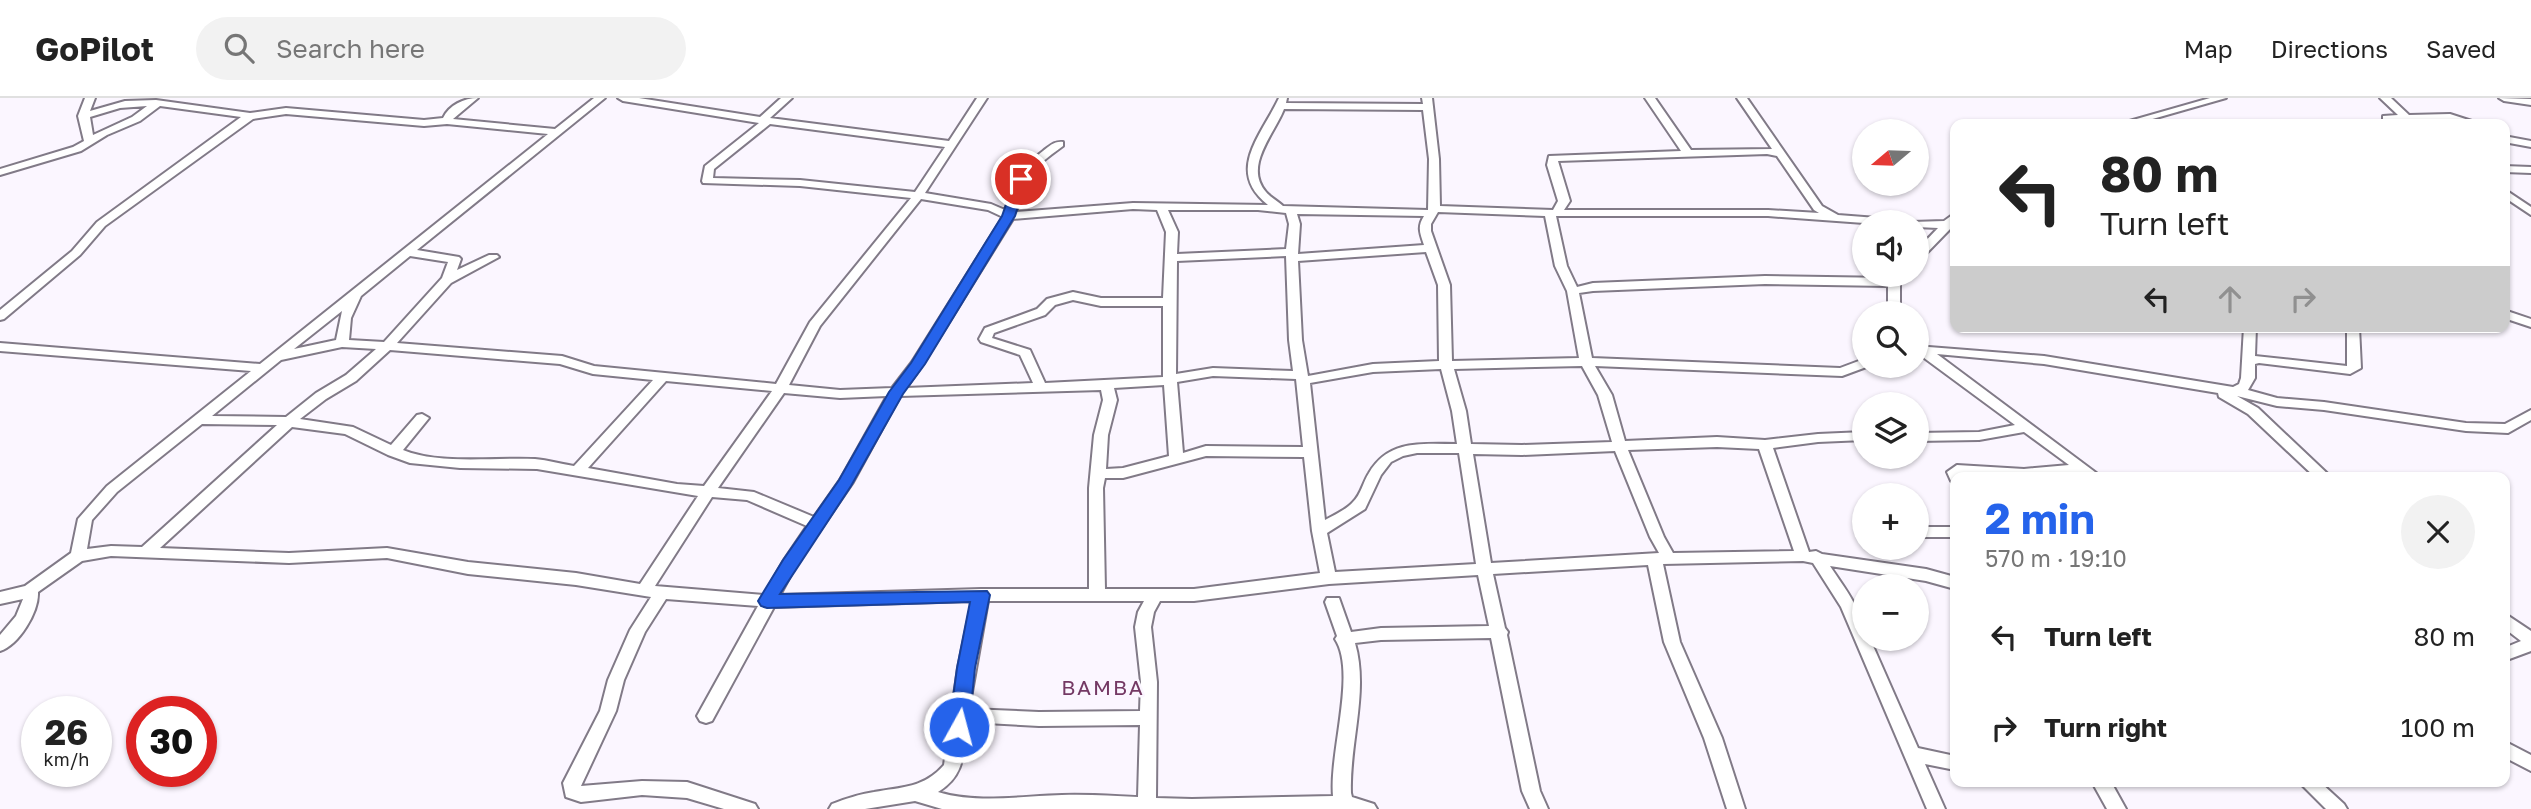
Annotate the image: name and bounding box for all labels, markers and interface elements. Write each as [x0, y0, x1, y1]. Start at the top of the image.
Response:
search box [196, 17, 686, 80]
text: GoPilot [35, 29, 154, 68]
icon: search [220, 29, 258, 67]
text: Search here [276, 33, 425, 64]
text: Map [2184, 34, 2233, 63]
text: Directions [2271, 34, 2388, 63]
text: Saved [2426, 34, 2496, 63]
north arrow [1852, 119, 1928, 196]
map controls [1852, 119, 1929, 651]
text: 80 m [2100, 144, 2218, 203]
icon: left [1985, 147, 2076, 238]
pin [991, 149, 1051, 209]
icon: arrive [1002, 160, 1040, 198]
text: Turn left [2100, 204, 2229, 242]
button: sound [1852, 210, 1929, 287]
icon: left [2138, 280, 2176, 318]
icon: ahead [2211, 280, 2249, 318]
icon: right [2284, 280, 2322, 318]
button: search [1852, 301, 1929, 378]
button: layers [1852, 392, 1929, 469]
button: + [1852, 483, 1929, 560]
text: 2 min [1985, 493, 2095, 543]
button: close [2401, 495, 2475, 569]
text: 570 m · 19:10 [1985, 544, 2127, 572]
button: − [1852, 574, 1929, 651]
icon: left [1985, 618, 2023, 656]
text: Turn left [2044, 621, 2152, 652]
text: 80 m [2414, 621, 2475, 652]
district label: BAMBA [1061, 674, 1145, 700]
position arrow [922, 690, 996, 764]
speed limit sign: 30 [126, 696, 217, 787]
icon: right [1985, 709, 2023, 747]
text: 26 [45, 711, 88, 753]
text: Turn right [2044, 712, 2167, 743]
text: 100 m [2401, 712, 2475, 743]
text: km/h [44, 748, 89, 770]

